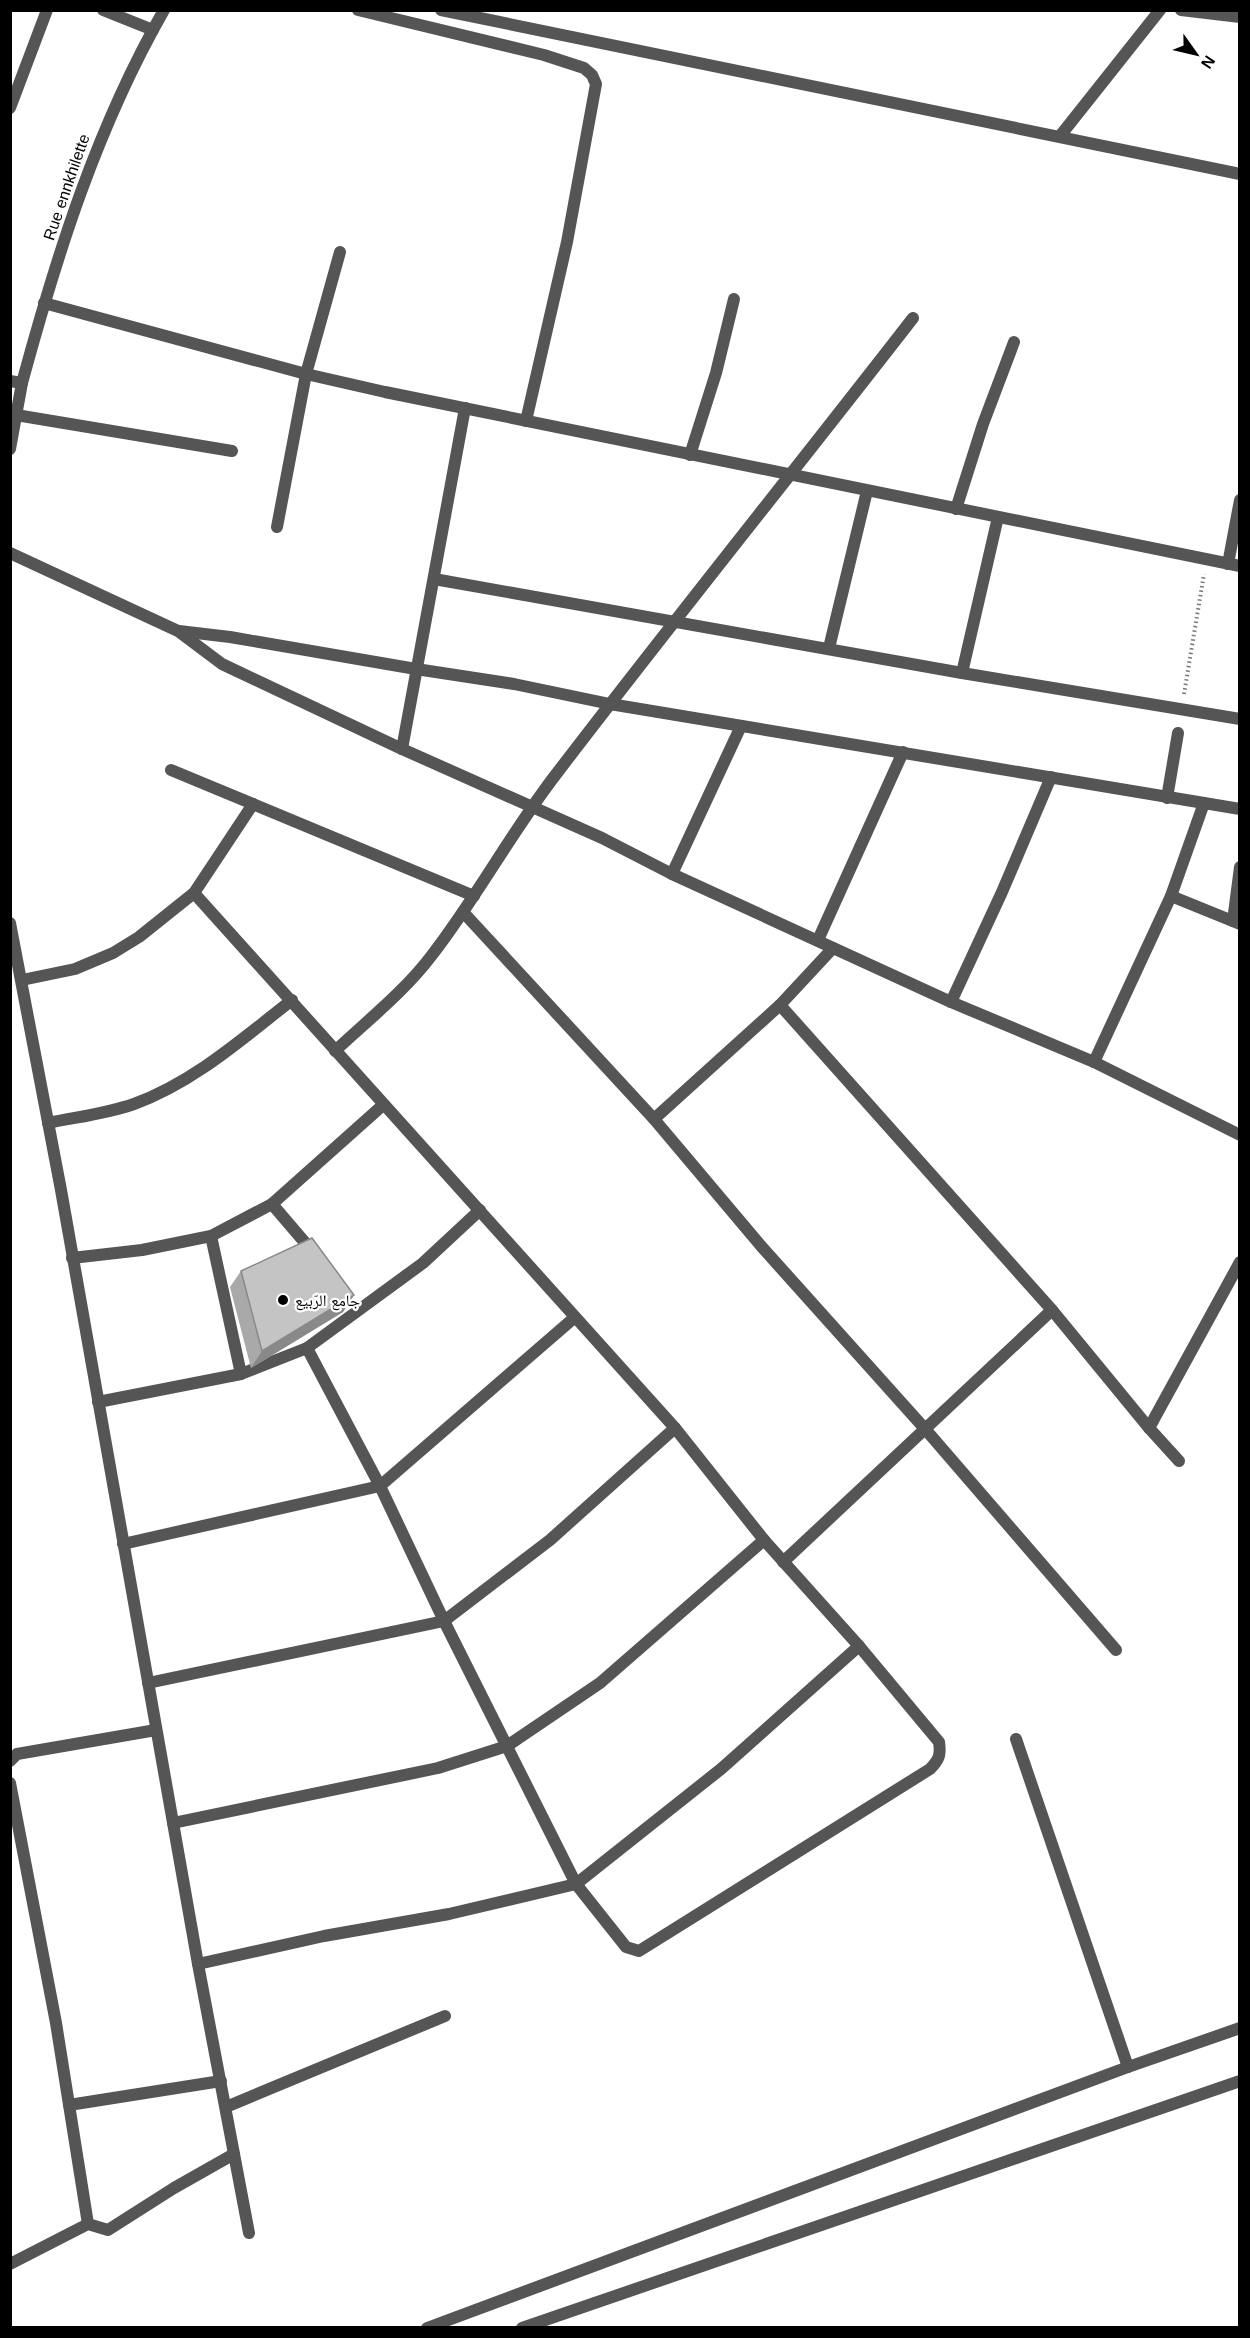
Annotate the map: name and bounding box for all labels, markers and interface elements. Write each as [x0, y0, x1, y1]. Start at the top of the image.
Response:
north arrow [1166, 24, 1226, 84]
text: N [1198, 53, 1218, 72]
street label: Rue ennkhilette [40, 132, 93, 242]
place label: جامع الرّبيع [295, 1292, 360, 1311]
marker: جامع الرّبيع [276, 1293, 290, 1307]

